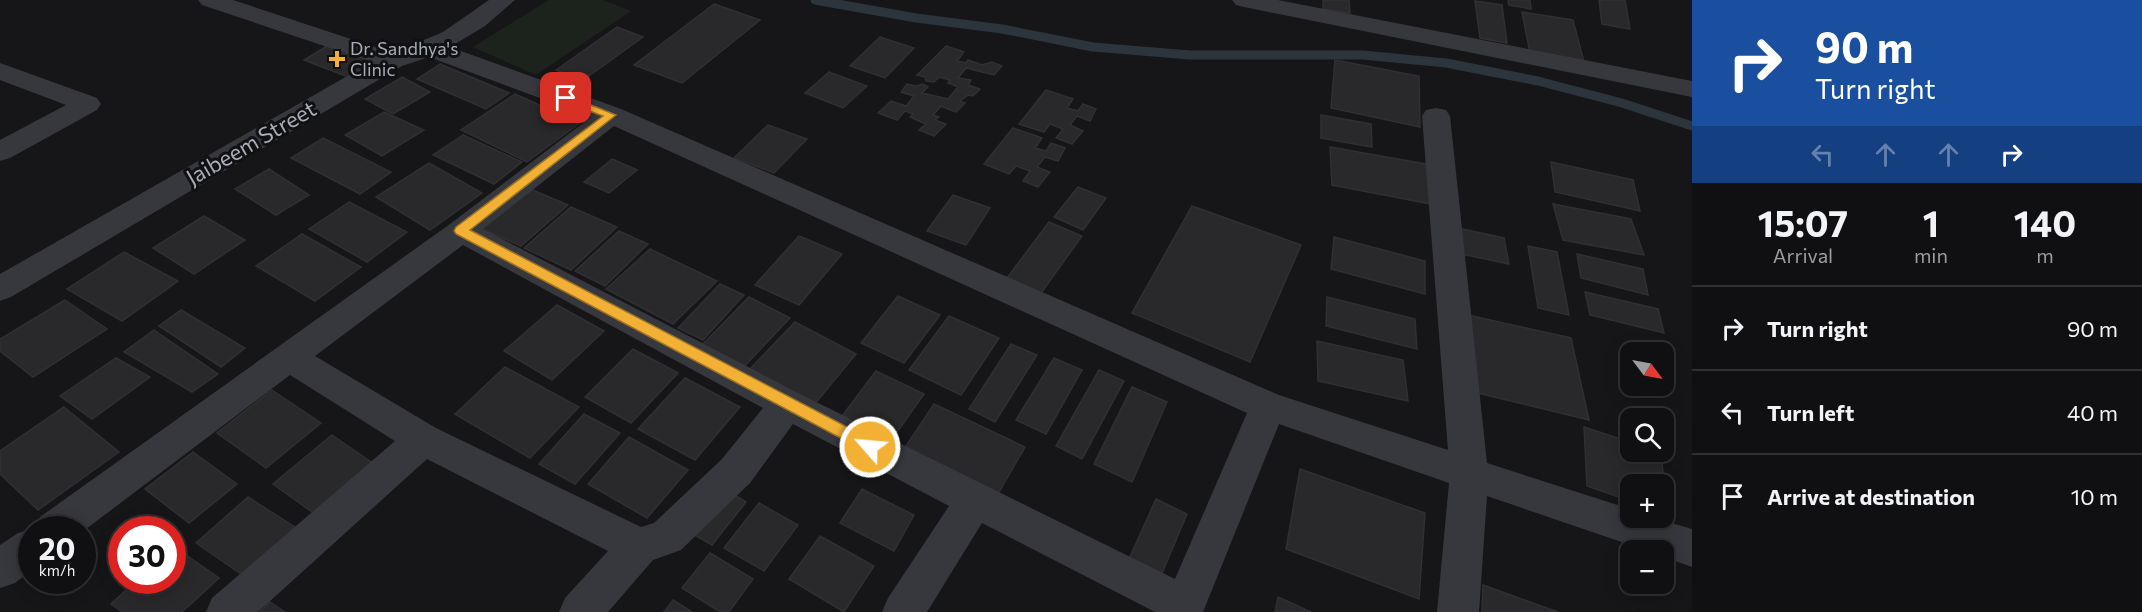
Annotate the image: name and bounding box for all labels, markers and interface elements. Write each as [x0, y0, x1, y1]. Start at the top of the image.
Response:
text: 90 m [1815, 20, 1914, 72]
icon: right [1716, 24, 1794, 102]
place label: Dr. Sandhya's Clinic [350, 37, 458, 80]
marker: Dr. Sandhya's Clinic [328, 50, 346, 68]
pin [540, 72, 591, 123]
text: Turn right [1815, 72, 1935, 105]
icon: arrive [549, 81, 582, 114]
street label: Jaibeem Street [181, 95, 320, 191]
icon: left [1806, 138, 1839, 171]
icon: ahead [1869, 138, 1902, 171]
icon: ahead [1932, 138, 1965, 171]
icon: right [1995, 138, 2028, 171]
text: 15:07 [1758, 200, 1848, 244]
text: 1 [1923, 200, 1939, 244]
text: 140 [2014, 200, 2076, 244]
text: Arrival [1773, 243, 1833, 267]
text: min [1914, 243, 1948, 267]
text: m [2036, 243, 2054, 267]
icon: right [1716, 312, 1749, 345]
text: Turn right [1767, 315, 1868, 342]
text: 90 m [2067, 315, 2118, 342]
north arrow [1620, 342, 1674, 396]
map controls [1620, 342, 1674, 594]
icon: left [1716, 396, 1749, 429]
text: Turn left [1767, 399, 1854, 426]
text: 40 m [2067, 399, 2118, 426]
button: search [1620, 408, 1674, 462]
position arrow [838, 415, 902, 479]
button: + [1620, 474, 1674, 528]
icon: arrive [1716, 480, 1749, 513]
text: Arrive at destination [1767, 483, 1975, 510]
text: 10 m [2071, 483, 2118, 510]
speed limit sign: 30 [108, 516, 186, 594]
text: 20 [39, 529, 75, 566]
button: − [1620, 540, 1674, 594]
text: km/h [39, 561, 75, 579]

